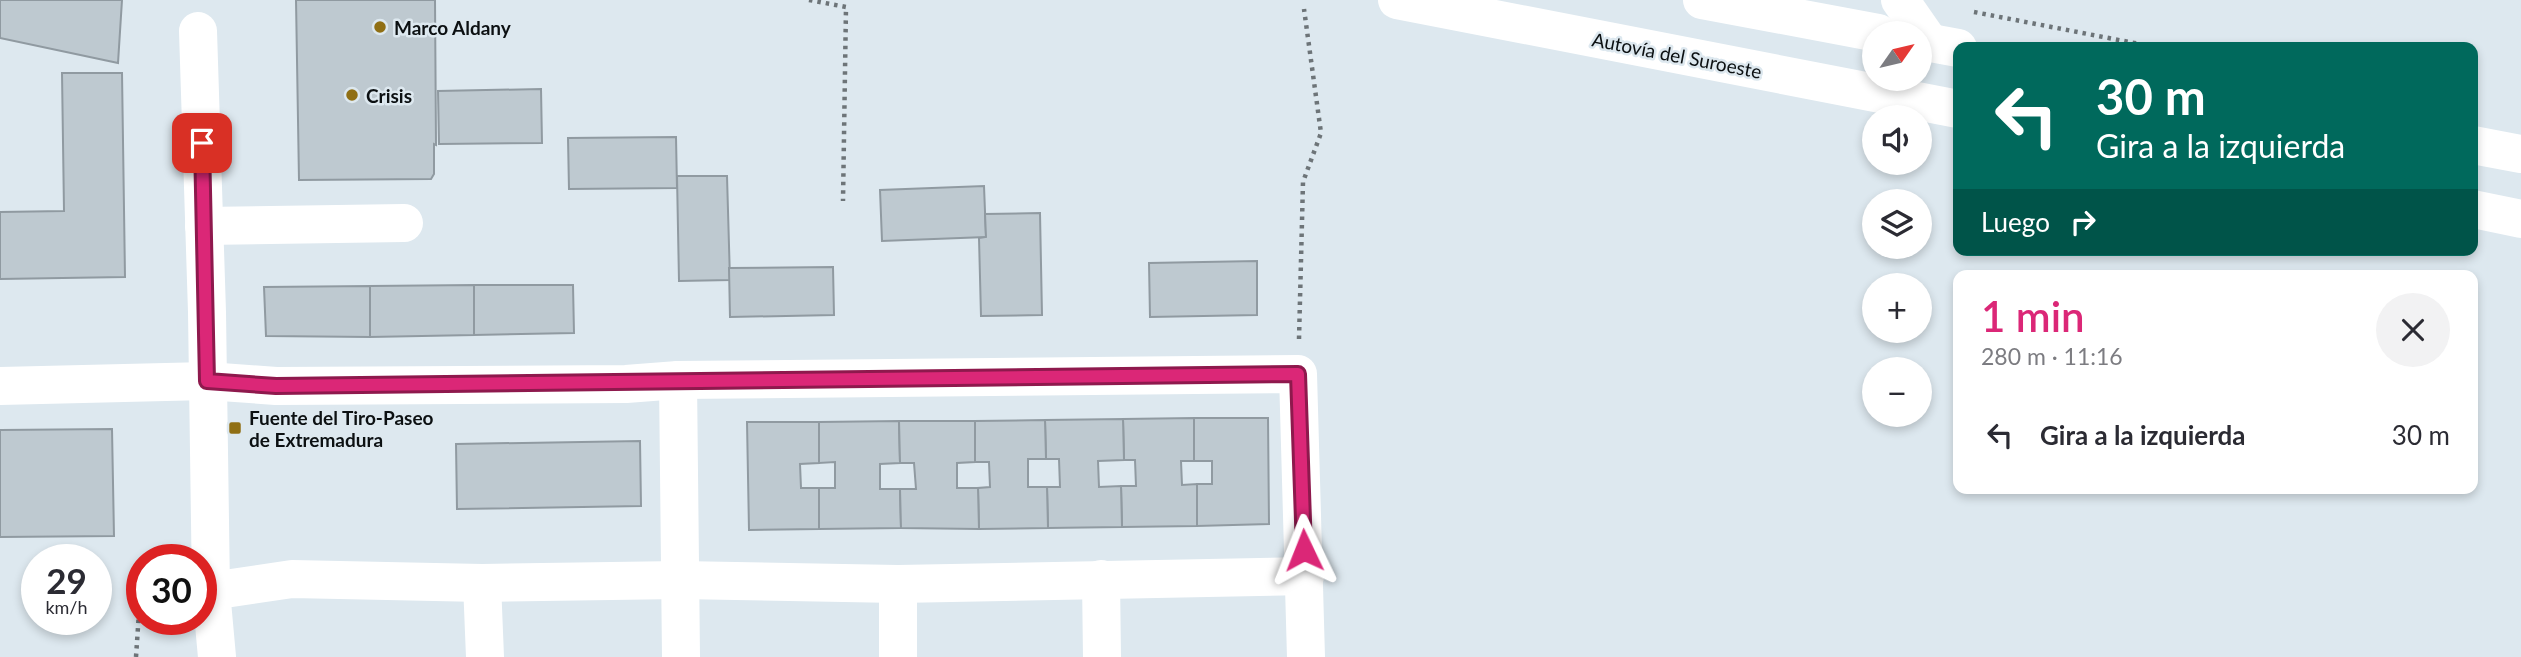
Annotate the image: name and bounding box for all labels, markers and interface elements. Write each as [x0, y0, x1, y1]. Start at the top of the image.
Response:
place label: Marco Aldany [394, 16, 512, 39]
marker: Marco Aldany [372, 19, 388, 35]
north arrow [1862, 21, 1932, 91]
map controls [1862, 21, 1932, 427]
street label: Autovía del Suroeste [1590, 27, 1764, 83]
text: 30 m [2096, 67, 2206, 125]
icon: left [1981, 70, 2072, 161]
place label: Crisis [366, 84, 412, 107]
marker: Crisis [344, 87, 360, 103]
button: sound [1862, 105, 1932, 175]
pin [172, 113, 232, 173]
icon: arrive [183, 124, 221, 162]
text: Gira a la izquierda [2096, 126, 2345, 165]
button: layers [1862, 189, 1932, 259]
icon: right [2064, 203, 2102, 241]
text: Luego [1981, 206, 2050, 238]
button: + [1862, 273, 1932, 343]
text: 1 min [1981, 291, 2085, 341]
button: close [2376, 293, 2450, 367]
text: 280 m · 11:16 [1981, 342, 2123, 370]
button: − [1862, 357, 1932, 427]
place label: Fuente del Tiro-Paseo de Extremadura [249, 406, 434, 451]
icon: left [1981, 416, 2019, 454]
text: Gira a la izquierda [2040, 419, 2246, 451]
text: 30 m [2392, 419, 2450, 451]
marker: Fuente del Tiro-Paseo de Extremadura [227, 420, 243, 436]
position arrow [1267, 513, 1341, 587]
speed limit sign: 30 [126, 544, 217, 635]
text: 29 [46, 559, 87, 601]
text: km/h [45, 596, 88, 618]

